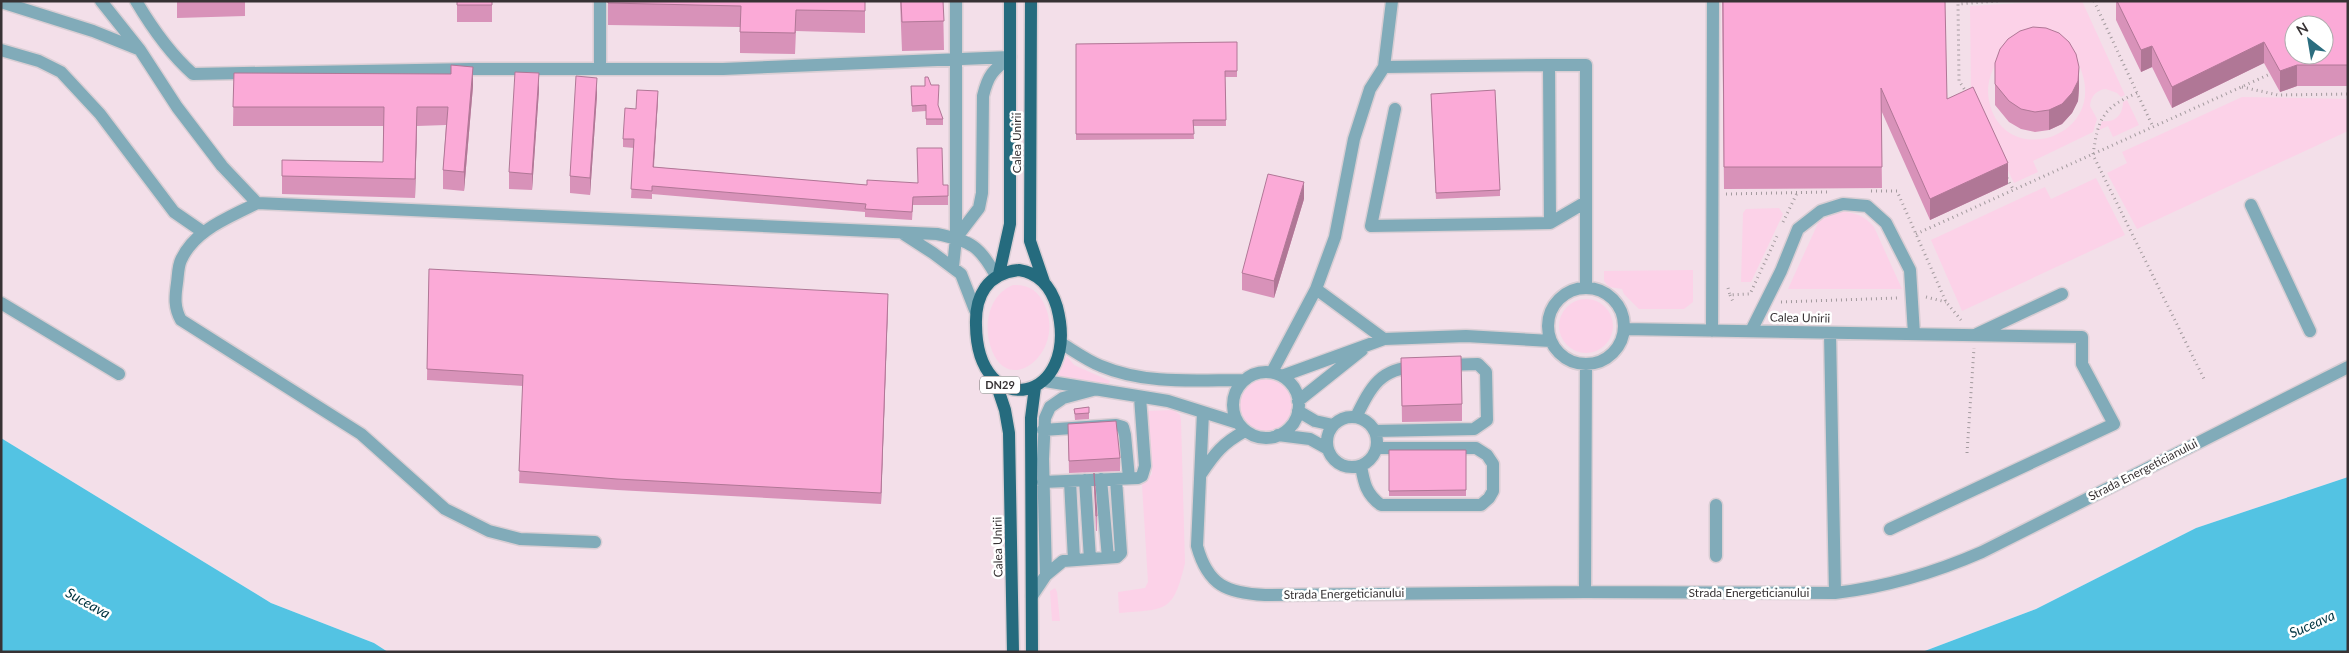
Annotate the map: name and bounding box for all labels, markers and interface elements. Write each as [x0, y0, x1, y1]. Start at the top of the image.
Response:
north arrow [2284, 15, 2334, 65]
text: N [2293, 18, 2311, 38]
street label: Calea Unirii [1009, 113, 1024, 173]
street label: Calea Unirii [1770, 309, 1831, 326]
road number: DN29 [980, 376, 1020, 394]
street label: Strada Energeticianului [2086, 435, 2200, 504]
street label: Calea Unirii [989, 517, 1006, 577]
water label: Suceava [63, 583, 113, 622]
street label: Strada Energeticianului [1283, 585, 1405, 602]
street label: Strada Energeticianului [1689, 585, 1809, 600]
water label: Suceava [2286, 606, 2337, 641]

